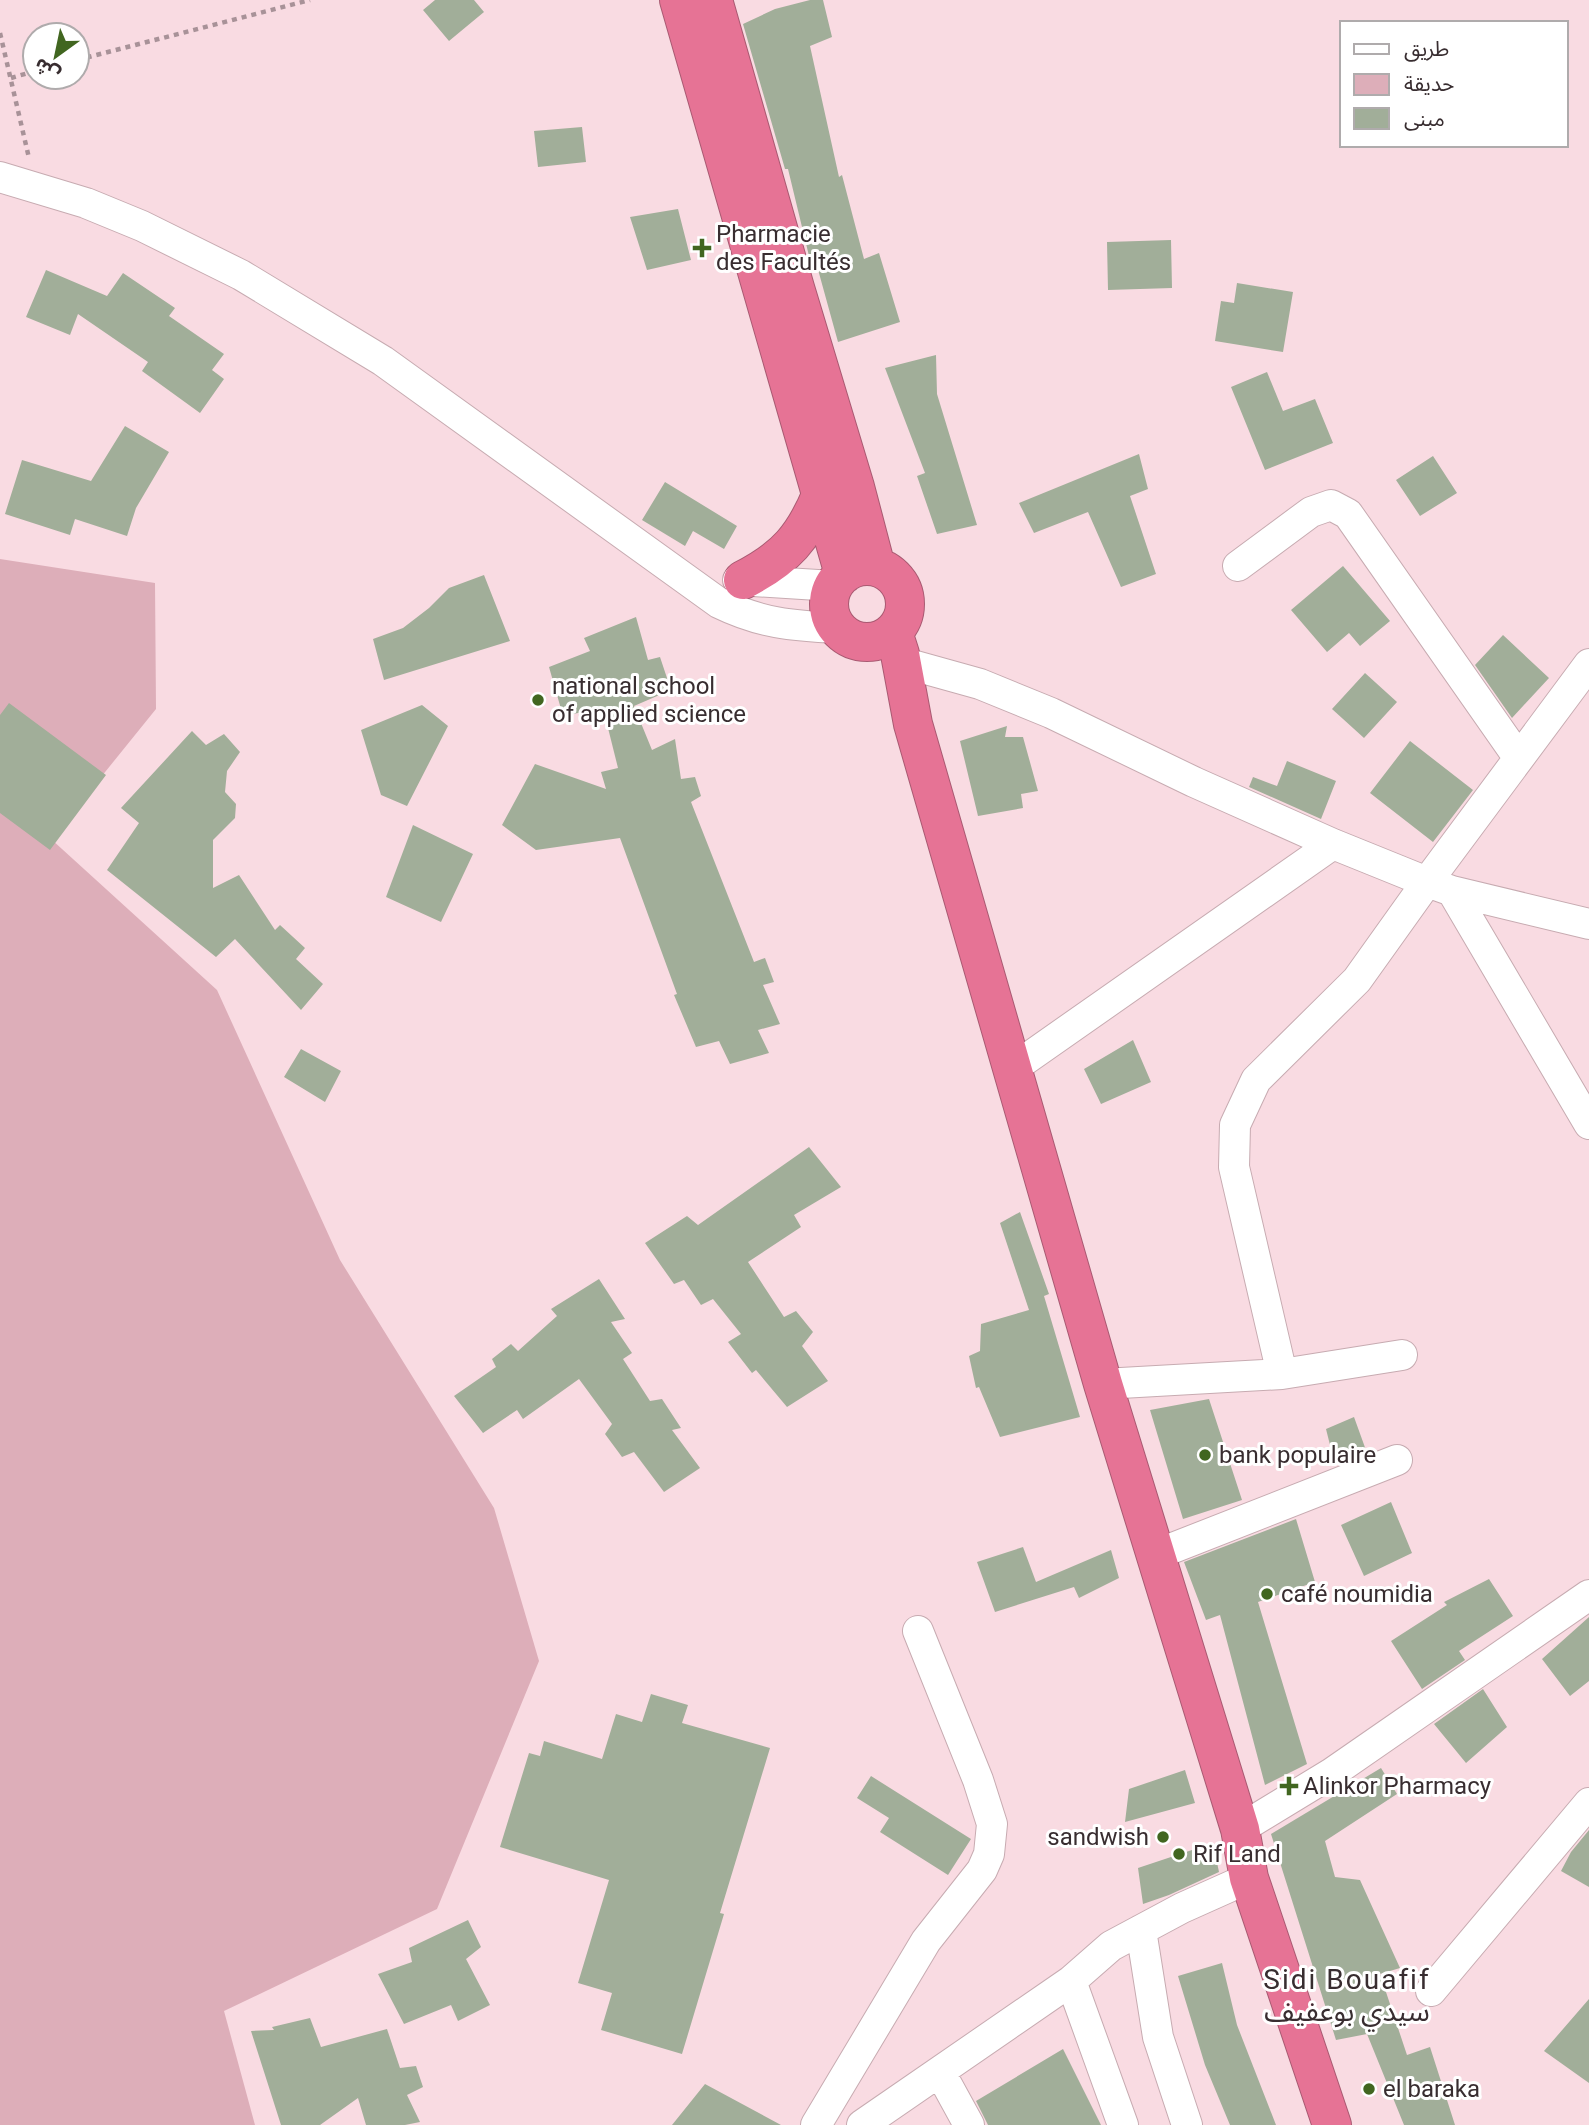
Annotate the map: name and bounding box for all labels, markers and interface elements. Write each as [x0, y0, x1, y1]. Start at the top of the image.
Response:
north arrow [21, 21, 91, 91]
legend [1340, 21, 1568, 147]
text: طريق [1404, 37, 1449, 62]
text: ش [30, 53, 64, 87]
text: حديقة [1404, 72, 1454, 96]
text: مبنى [1404, 107, 1445, 131]
place label: Pharmacie des Facultés [716, 220, 851, 276]
marker: Pharmacie des Facultés [694, 240, 710, 256]
place label: national school of applied science [552, 672, 746, 728]
marker: national school of applied science [530, 692, 546, 708]
place label: bank populaire [1219, 1441, 1376, 1469]
marker: bank populaire [1197, 1447, 1213, 1463]
place label: café noumidia [1281, 1580, 1433, 1608]
marker: café noumidia [1259, 1586, 1275, 1602]
place label: Alinkor Pharmacy [1303, 1772, 1492, 1800]
marker: Alinkor Pharmacy [1281, 1778, 1297, 1794]
place label: sandwish [1047, 1823, 1149, 1851]
marker: sandwish [1155, 1829, 1171, 1845]
place label: Rif Land [1193, 1840, 1281, 1868]
marker: Rif Land [1171, 1846, 1187, 1862]
district label: Sidi Bouafif سيدي بوعفيف [1263, 1963, 1431, 2032]
place label: el baraka [1383, 2075, 1480, 2103]
marker: el baraka [1361, 2081, 1377, 2097]

